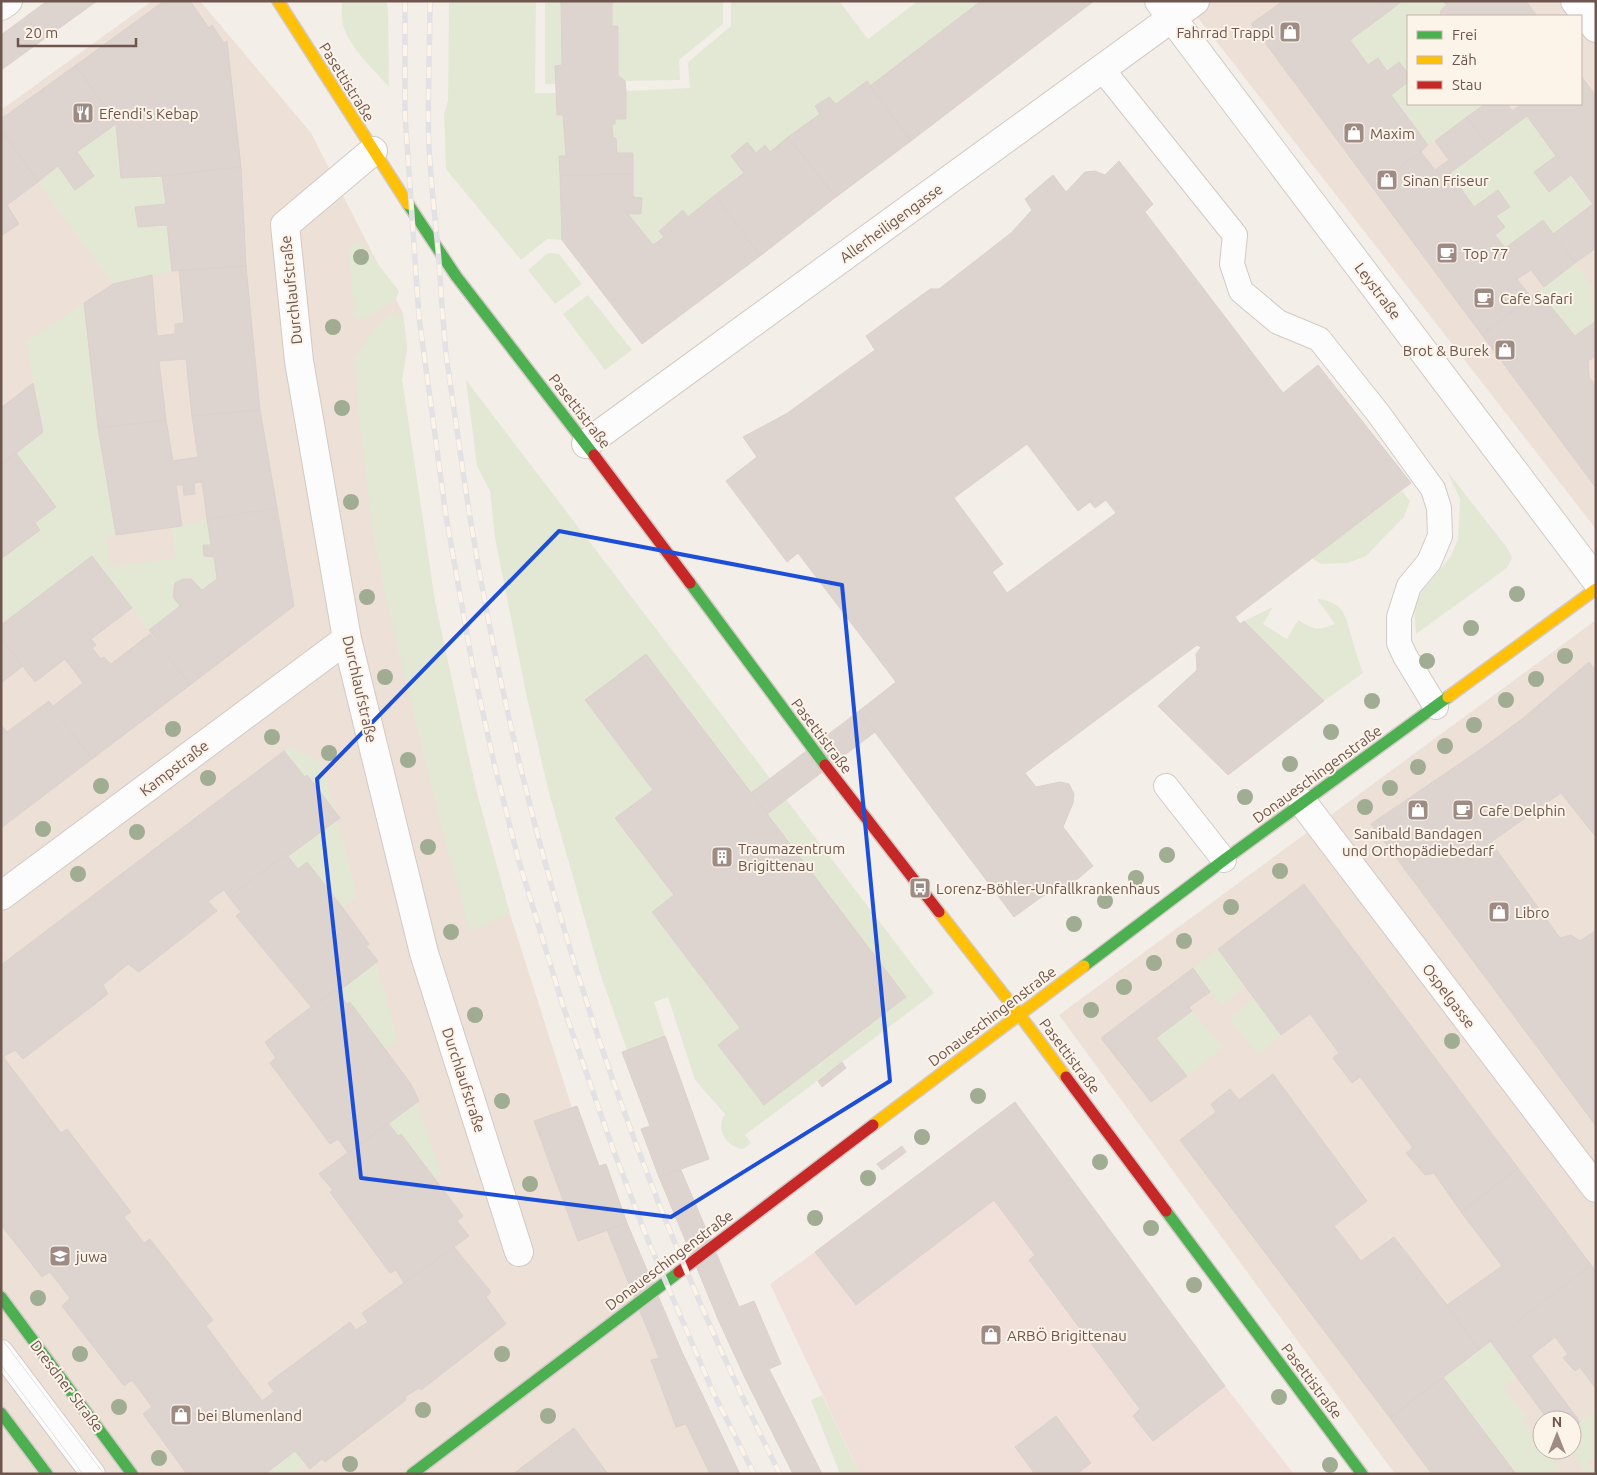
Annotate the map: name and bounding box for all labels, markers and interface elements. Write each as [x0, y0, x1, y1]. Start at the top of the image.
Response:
scale bar [18, 15, 135, 47]
legend [1407, 15, 1582, 105]
shop icon: Fahrrad Trappl [1278, 20, 1302, 44]
text: 20 m [25, 24, 58, 41]
place label: Fahrrad Trappl [1176, 24, 1274, 41]
text: Frei [1452, 26, 1477, 43]
street label: Pasettistraße [316, 39, 378, 125]
text: Zäh [1452, 51, 1477, 68]
text: Stau [1452, 76, 1482, 93]
restaurant icon: Efendi's Kebap [71, 101, 95, 125]
place label: Efendi's Kebap [99, 105, 198, 122]
shop icon: Maxim [1342, 121, 1366, 145]
place label: Maxim [1370, 125, 1415, 142]
shop icon: Sinan Friseur [1375, 168, 1399, 192]
place label: Sinan Friseur [1403, 172, 1489, 189]
street label: Allerheiligengasse [836, 180, 946, 266]
street label: Durchlaufstraße [277, 235, 305, 345]
cafe icon: Top 77 [1435, 241, 1459, 265]
place label: Top 77 [1463, 245, 1509, 262]
street label: Leystraße [1351, 259, 1405, 323]
cafe icon: Cafe Safari [1472, 286, 1496, 310]
place label: Cafe Safari [1500, 290, 1573, 307]
shop icon: Brot & Burek [1493, 338, 1517, 362]
place label: Brot & Burek [1403, 342, 1489, 359]
street label: Pasettistraße [546, 370, 614, 452]
street label: Durchlaufstraße [339, 634, 381, 744]
street label: Pasettistraße [788, 695, 856, 777]
street label: Donaueschingenstraße [1249, 721, 1385, 827]
street label: Kampstraße [136, 737, 212, 799]
shop icon: Sanibald Bandagen und Orthopädiebedarf [1406, 798, 1430, 822]
cafe icon: Cafe Delphin [1451, 798, 1475, 822]
place label: Cafe Delphin [1479, 802, 1566, 819]
place label: Sanibald Bandagen und Orthopädiebedarf [1342, 825, 1494, 859]
place label: Traumazentrum Brigittenau [738, 840, 845, 874]
building icon: Traumazentrum Brigittenau [710, 845, 734, 869]
bus stop icon: Lorenz-Böhler-Unfallkrankenhaus [908, 876, 932, 900]
place label: Lorenz-Böhler-Unfallkrankenhaus [936, 880, 1160, 897]
shop icon: Libro [1487, 900, 1511, 924]
place label: Libro [1515, 904, 1550, 921]
street label: Ospelgasse [1419, 960, 1479, 1032]
street label: Donaueschingenstraße [925, 962, 1059, 1070]
street label: Pasettistraße [1036, 1015, 1104, 1097]
street label: Durchlaufstraße [439, 1025, 489, 1135]
street label: Donaueschingenstraße [602, 1206, 736, 1314]
school or university icon: juwa [48, 1244, 72, 1268]
place label: juwa [75, 1248, 108, 1265]
shop icon: ARBÖ Brigittenau [979, 1323, 1003, 1347]
place label: ARBÖ Brigittenau [1007, 1327, 1127, 1344]
street label: Dresdner Straße [27, 1337, 107, 1435]
street label: Pasettistraße [1278, 1340, 1346, 1422]
shop icon: bei Blumenland [169, 1403, 193, 1427]
place label: bei Blumenland [197, 1407, 302, 1424]
north arrow [1532, 1410, 1582, 1460]
text: N [1552, 1414, 1562, 1430]

